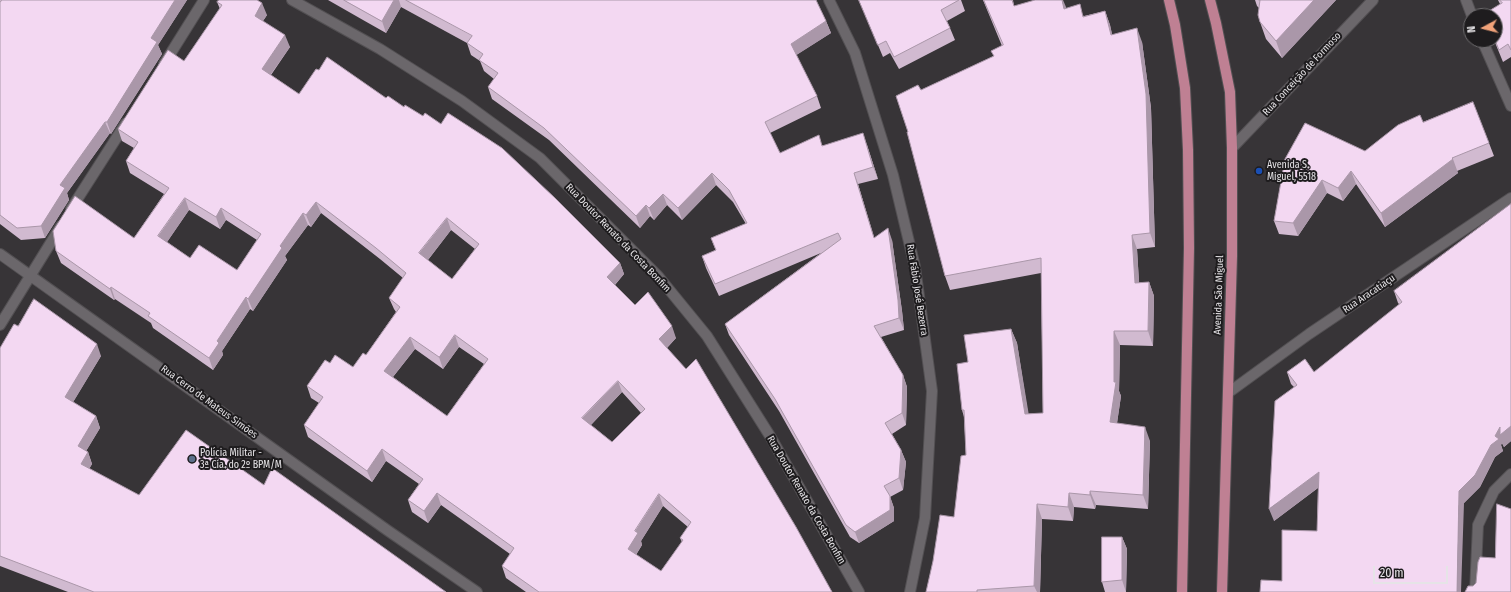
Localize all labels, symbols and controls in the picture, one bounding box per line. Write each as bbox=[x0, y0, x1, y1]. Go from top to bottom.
north arrow bbox=[1463, 8, 1503, 48]
text: N bbox=[1465, 25, 1478, 33]
street label: Rua Conceição de Formoso bbox=[1260, 30, 1344, 118]
place label: Avenida S. Miguel, 5518 bbox=[1267, 159, 1316, 182]
marker: Avenida S. Miguel, 5518 bbox=[1254, 166, 1264, 176]
street label: Rua Doutor Renato da Costa Bonfim bbox=[563, 181, 673, 295]
street label: Rua Fábio José Bezerra bbox=[904, 243, 930, 337]
street label: Avenida São Miguel bbox=[1212, 255, 1226, 335]
street label: Rua Aracatiaçu bbox=[1341, 272, 1397, 316]
street label: Rua Cerro de Mateus Simões bbox=[158, 363, 260, 441]
street label: Rua Doutor Renato da Costa Bonfim bbox=[764, 434, 848, 566]
place label: Polícia Militar - 3ª Cia. do 2º BPM/M bbox=[200, 447, 282, 470]
marker: Polícia Militar - 3ª Cia. do 2º BPM/M bbox=[187, 454, 197, 464]
scale bar bbox=[1375, 558, 1450, 584]
text: 20 m bbox=[1380, 566, 1404, 580]

